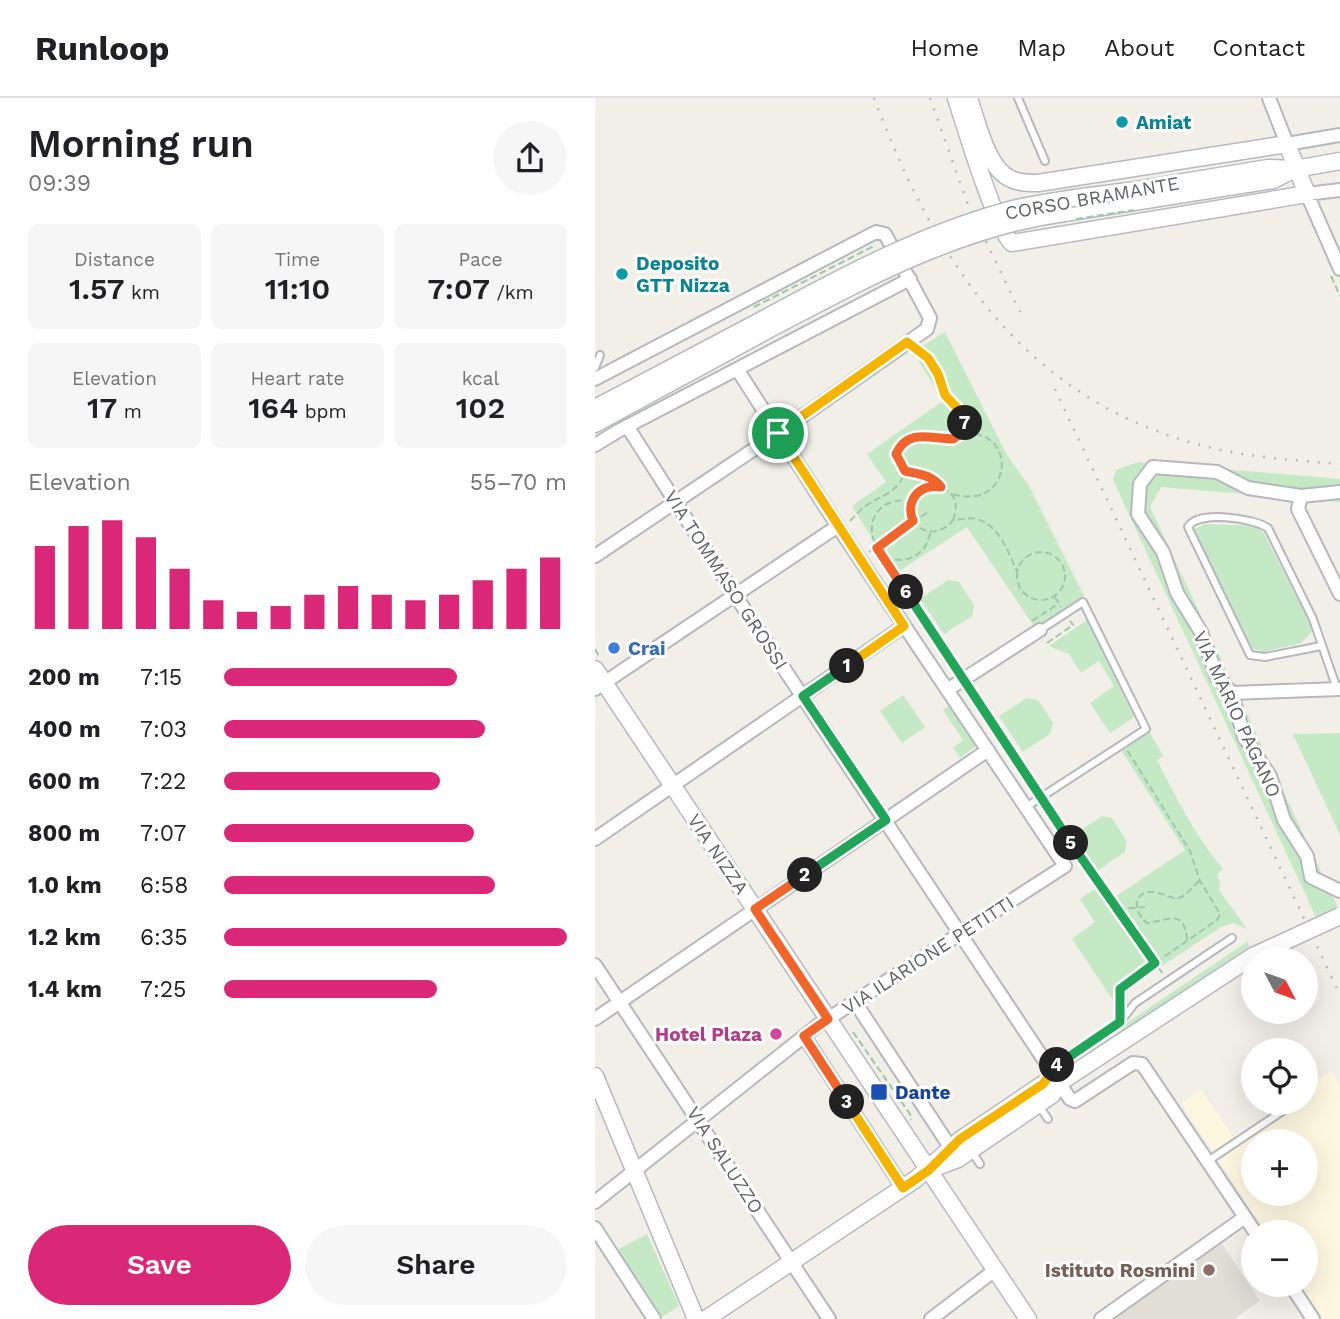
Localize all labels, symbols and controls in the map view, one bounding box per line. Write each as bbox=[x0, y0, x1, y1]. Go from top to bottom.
text: Runloop bbox=[35, 29, 170, 68]
text: Home bbox=[911, 34, 979, 62]
text: Map bbox=[1017, 34, 1066, 62]
text: About bbox=[1104, 34, 1174, 62]
text: Contact bbox=[1212, 34, 1305, 62]
place label: Amiat bbox=[1136, 111, 1192, 134]
marker: Amiat bbox=[1114, 114, 1130, 130]
button: share bbox=[493, 121, 567, 195]
text: Morning run bbox=[28, 122, 254, 166]
text: 09:39 bbox=[28, 170, 91, 197]
street label: CORSO BRAMANTE bbox=[1003, 171, 1181, 225]
text: Distance bbox=[74, 248, 155, 271]
text: Time bbox=[275, 248, 320, 271]
text: Pace bbox=[459, 248, 502, 271]
place label: Deposito GTT Nizza bbox=[636, 252, 730, 297]
marker: Deposito GTT Nizza bbox=[614, 266, 630, 282]
text: 1.57 bbox=[69, 271, 125, 306]
text: 11:10 bbox=[265, 271, 330, 306]
text: 7:07 bbox=[427, 271, 490, 306]
text: km bbox=[125, 281, 160, 304]
text: /km bbox=[490, 281, 534, 304]
text: Elevation bbox=[72, 367, 157, 390]
text: Heart rate bbox=[251, 367, 344, 390]
text: kcal bbox=[462, 367, 499, 390]
text: 17 bbox=[87, 390, 117, 425]
text: 164 bbox=[248, 390, 298, 425]
text: 102 bbox=[456, 390, 505, 425]
text: m bbox=[117, 400, 142, 423]
text: bpm bbox=[298, 400, 347, 423]
pin bbox=[748, 403, 808, 463]
pin: 7 bbox=[947, 406, 983, 440]
text: 7 bbox=[959, 411, 970, 434]
icon: arrive bbox=[759, 414, 797, 452]
text: Elevation bbox=[28, 469, 131, 496]
text: 55–70 m bbox=[470, 469, 567, 496]
street label: VIA TOMMASO GROSSI bbox=[659, 486, 793, 674]
pin: 6 bbox=[889, 574, 923, 610]
text: 6 bbox=[900, 580, 911, 603]
street label: VIA MARIO PAGANO bbox=[1188, 627, 1286, 801]
place label: Crai bbox=[628, 637, 666, 660]
marker: Crai bbox=[606, 640, 622, 656]
pin: 1 bbox=[829, 648, 865, 684]
text: 1 bbox=[842, 654, 851, 677]
text: 200 m bbox=[28, 664, 100, 691]
text: 7:15 bbox=[140, 664, 182, 691]
text: 400 m bbox=[28, 716, 101, 743]
text: 7:03 bbox=[140, 716, 187, 743]
text: 600 m bbox=[28, 768, 100, 795]
text: 7:22 bbox=[140, 768, 187, 795]
street label: VIA NIZZA bbox=[683, 809, 754, 899]
text: 800 m bbox=[28, 820, 100, 847]
text: 7:07 bbox=[140, 820, 186, 847]
pin: 5 bbox=[1053, 826, 1089, 860]
text: 5 bbox=[1065, 831, 1076, 854]
pin: 2 bbox=[787, 858, 823, 892]
text: 2 bbox=[799, 863, 810, 886]
text: 1.0 km bbox=[28, 872, 102, 899]
text: 6:58 bbox=[140, 872, 188, 899]
street label: VIA ILARIONE PETITTI bbox=[838, 891, 1018, 1019]
text: 1.2 km bbox=[28, 924, 101, 951]
text: 6:35 bbox=[140, 924, 188, 951]
north arrow bbox=[1241, 947, 1318, 1024]
map controls bbox=[1241, 947, 1318, 1297]
text: 1.4 km bbox=[28, 976, 102, 1003]
text: 7:25 bbox=[140, 976, 187, 1003]
place label: Hotel Plaza bbox=[655, 1023, 762, 1046]
marker: Hotel Plaza bbox=[768, 1026, 784, 1042]
button: locate bbox=[1241, 1038, 1318, 1115]
pin: 4 bbox=[1039, 1048, 1075, 1082]
text: 4 bbox=[1050, 1053, 1063, 1076]
place label: Dante bbox=[895, 1081, 951, 1104]
marker: Dante bbox=[869, 1082, 889, 1102]
pin: 3 bbox=[829, 1084, 865, 1119]
text: 3 bbox=[841, 1090, 852, 1113]
street label: VIA SALUZZO bbox=[682, 1102, 768, 1218]
button: + bbox=[1241, 1129, 1318, 1206]
button: − bbox=[1241, 1220, 1318, 1297]
button: Save bbox=[28, 1225, 291, 1305]
button: Share bbox=[305, 1225, 567, 1305]
place label: Istituto Rosmini bbox=[1045, 1259, 1195, 1282]
marker: Istituto Rosmini bbox=[1201, 1262, 1217, 1278]

